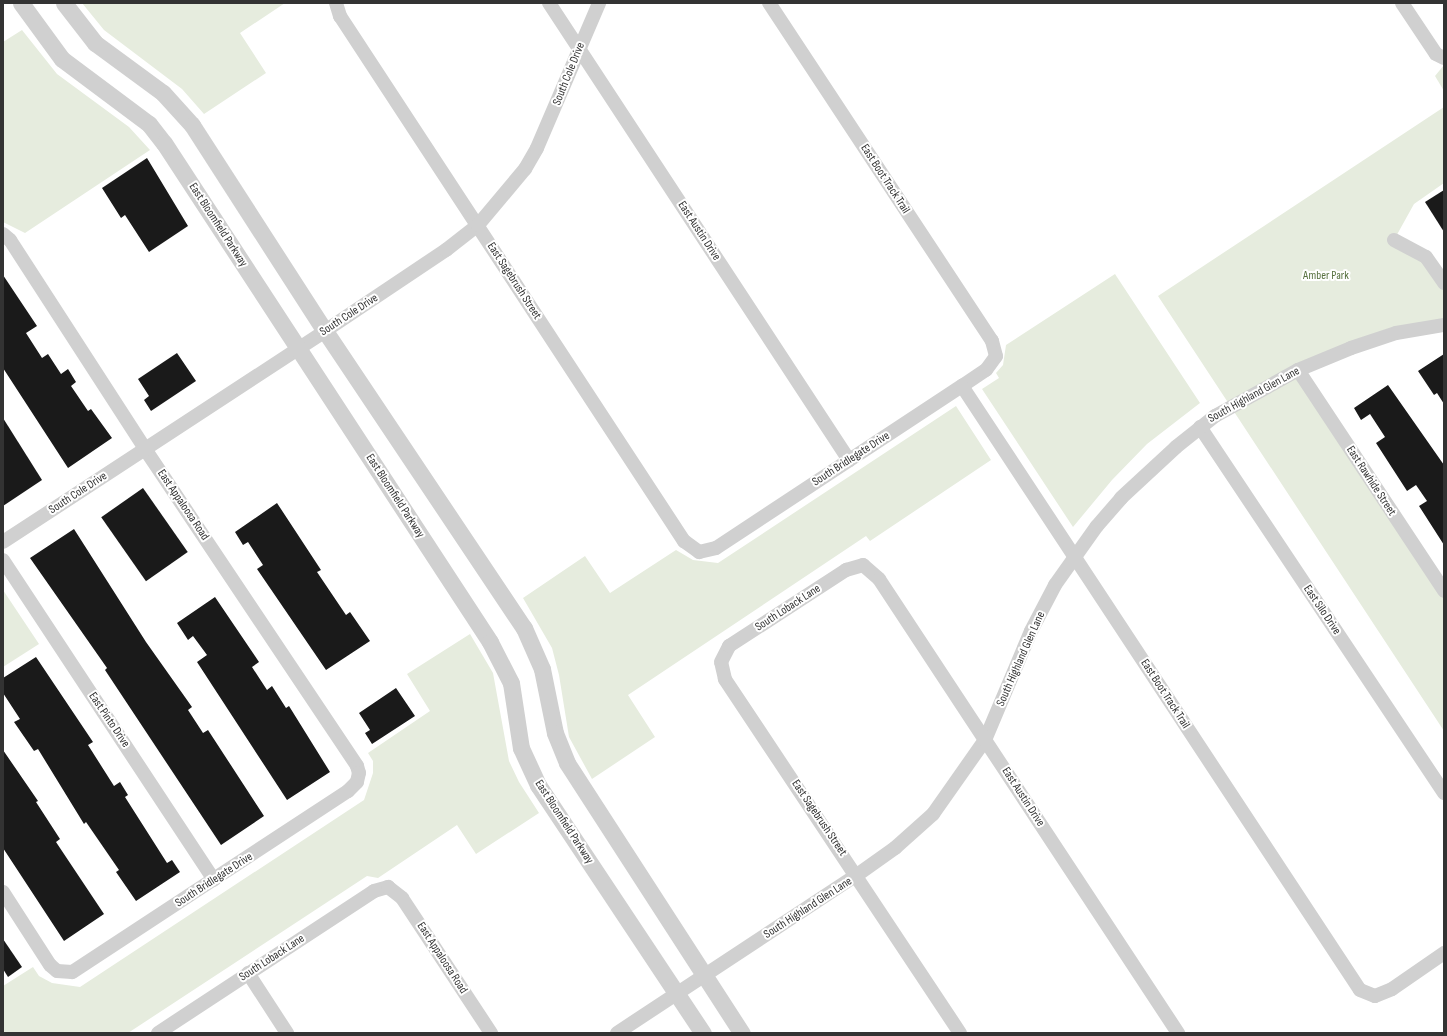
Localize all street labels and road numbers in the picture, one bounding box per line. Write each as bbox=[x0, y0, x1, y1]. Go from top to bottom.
street label: South Cole Drive bbox=[550, 40, 588, 108]
street label: East Boot Track Trail bbox=[857, 142, 913, 216]
street label: East Bloomfield Parkway bbox=[186, 180, 250, 270]
street label: East Austin Drive bbox=[675, 199, 723, 263]
street label: East Sagebrush Street bbox=[484, 240, 544, 322]
street label: South Cole Drive bbox=[317, 291, 381, 339]
street label: South Highland Glen Lane bbox=[1206, 364, 1302, 426]
street label: South Bridlegate Drive bbox=[810, 429, 892, 489]
street label: East Rawhide Street bbox=[1343, 443, 1399, 519]
street label: East Bloomfield Parkway bbox=[363, 451, 427, 541]
street label: East Appaloosa Road bbox=[154, 467, 212, 543]
street label: South Cole Drive bbox=[46, 469, 110, 517]
street label: South Loback Lane bbox=[753, 582, 823, 634]
street label: East Silo Drive bbox=[1300, 582, 1344, 638]
street label: South Highland Glen Lane bbox=[994, 609, 1048, 709]
street label: East Boot Track Trail bbox=[1137, 657, 1193, 731]
street label: East Pinto Drive bbox=[85, 690, 133, 750]
street label: East Austin Drive bbox=[999, 765, 1047, 829]
street label: East Bloomfield Parkway bbox=[532, 777, 596, 867]
street label: East Sagebrush Street bbox=[788, 777, 850, 859]
street label: South Bridlegate Drive bbox=[173, 850, 255, 910]
street label: South Highland Glen Lane bbox=[761, 874, 855, 942]
street label: East Appaloosa Road bbox=[414, 920, 470, 996]
street label: South Loback Lane bbox=[237, 932, 307, 984]

